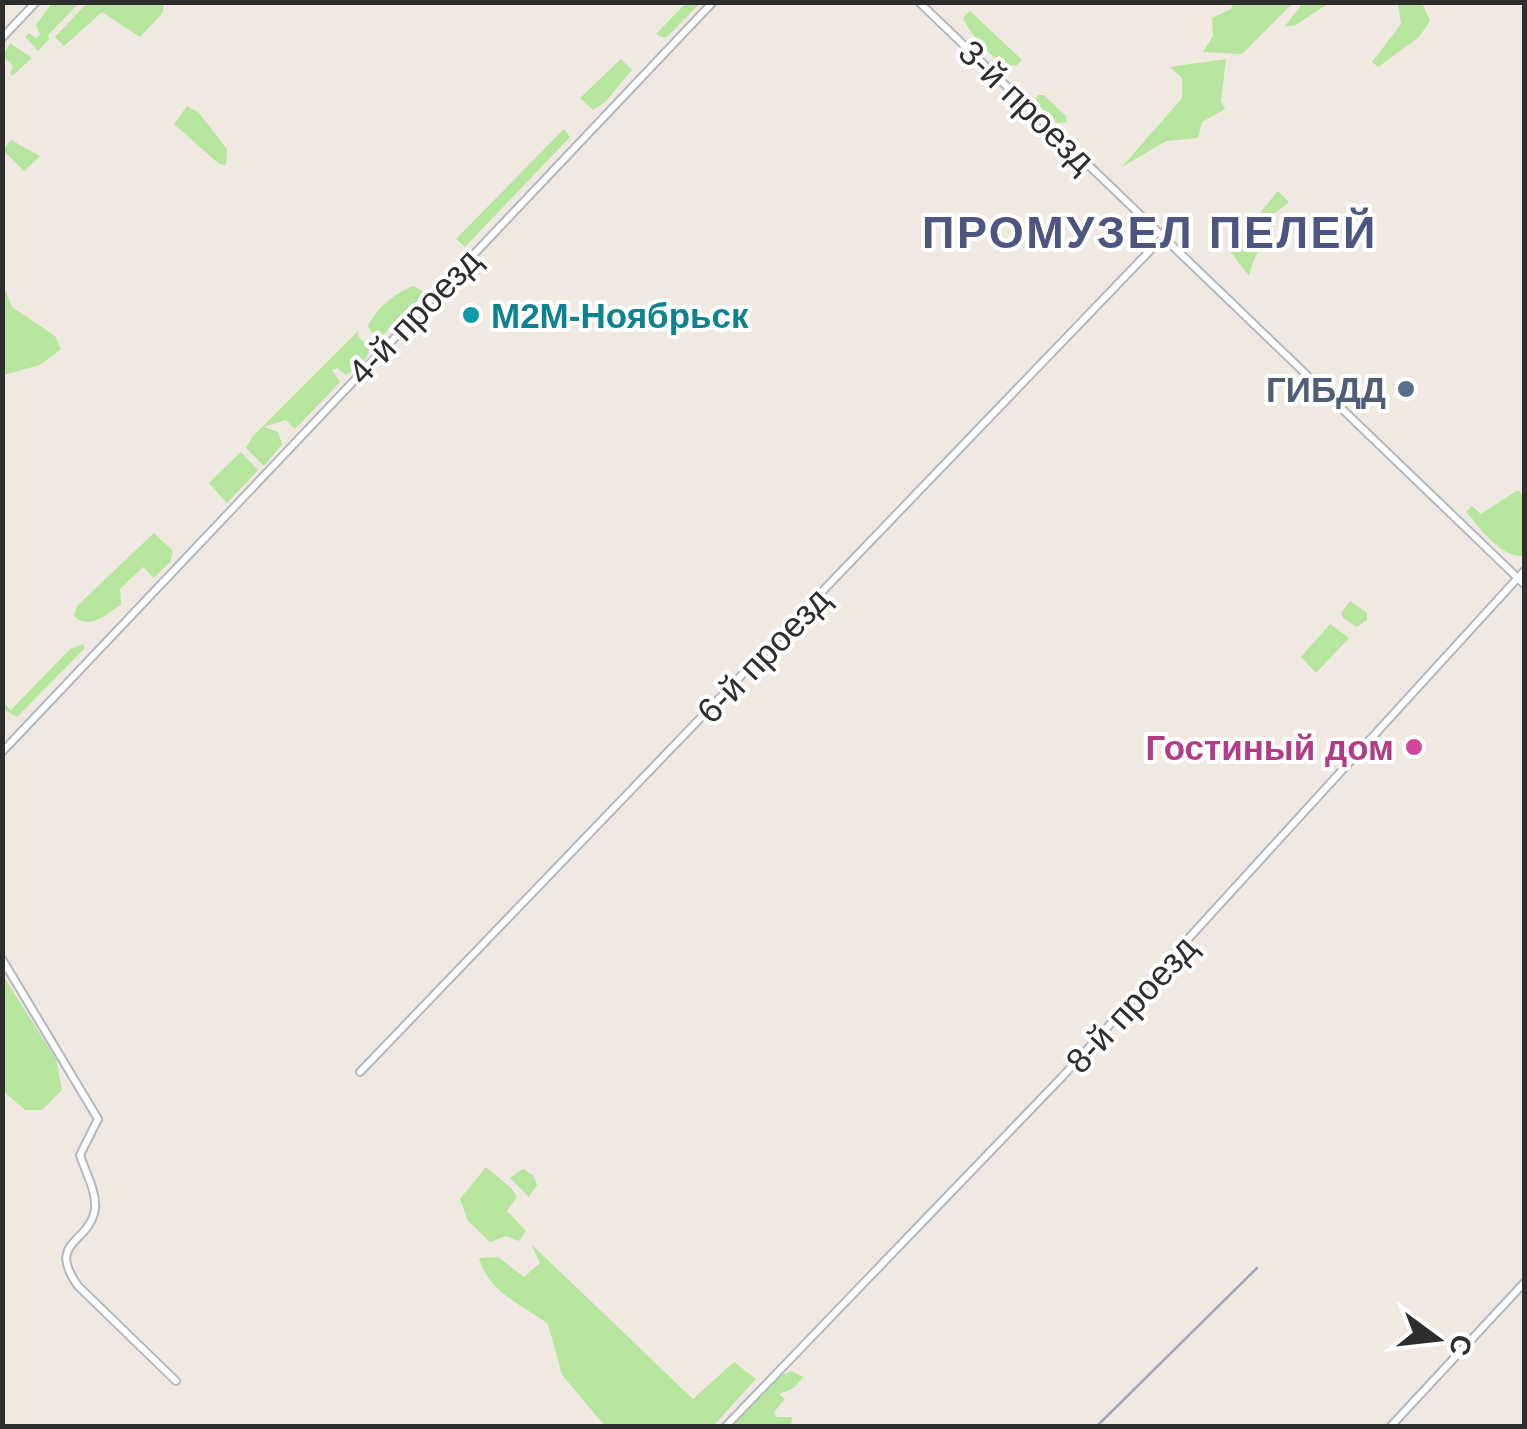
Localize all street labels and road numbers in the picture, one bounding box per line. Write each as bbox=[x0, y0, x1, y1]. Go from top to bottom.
street label: 3-й проезд bbox=[951, 32, 1103, 180]
street label: 4-й проезд bbox=[340, 240, 488, 392]
street label: 6-й проезд bbox=[689, 579, 837, 731]
street label: 8-й проезд bbox=[1058, 928, 1204, 1080]

